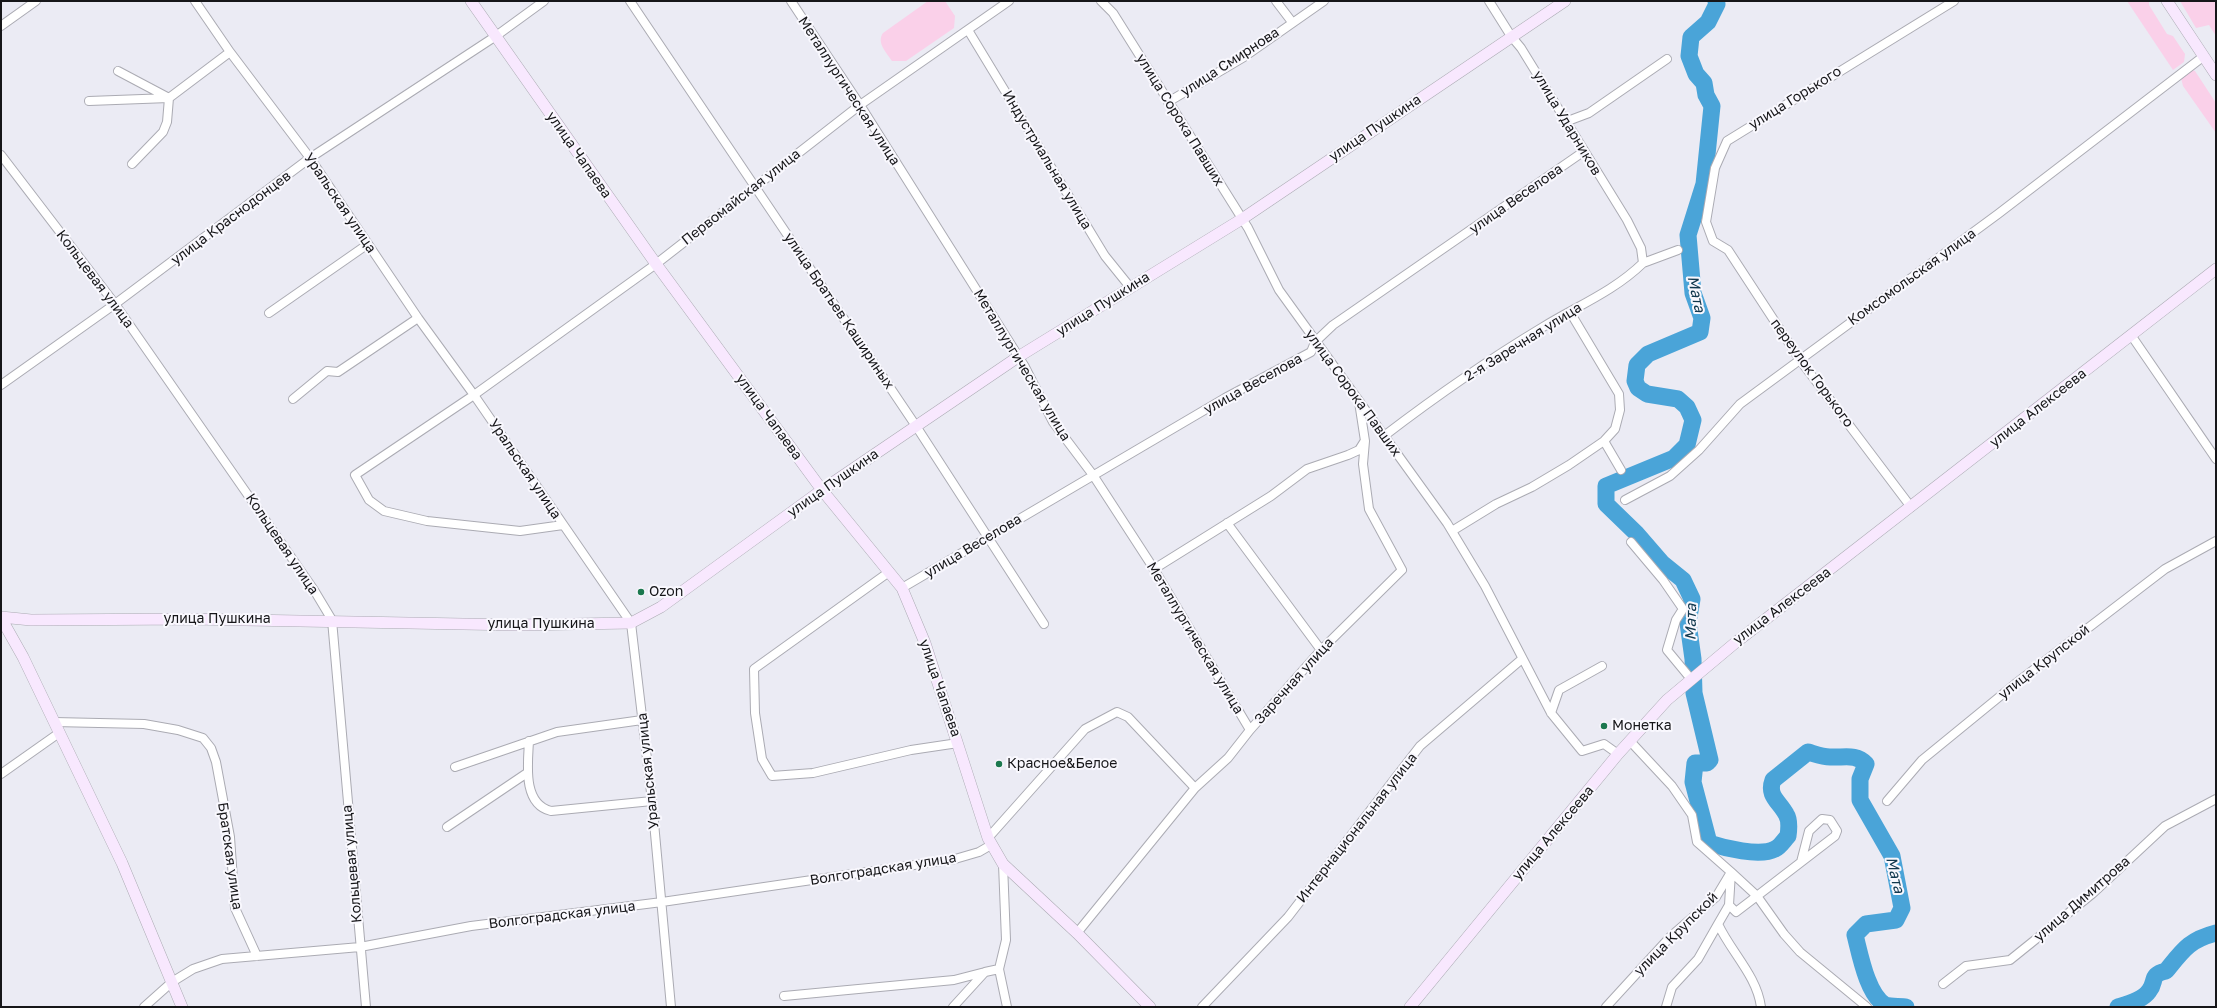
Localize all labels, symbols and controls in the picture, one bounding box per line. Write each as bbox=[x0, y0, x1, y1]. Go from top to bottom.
street label: Металлургическая улица bbox=[795, 13, 903, 169]
street label: улица Смирнова bbox=[1178, 24, 1282, 100]
street label: улица Сорока Павших bbox=[1132, 51, 1228, 189]
street label: улица Горького bbox=[1746, 63, 1844, 133]
street label: улица Ударников bbox=[1529, 68, 1605, 178]
street label: Индустриальная улица bbox=[999, 87, 1095, 233]
street label: улица Пушкина bbox=[1326, 91, 1424, 165]
street label: улица Чапаева bbox=[543, 108, 615, 202]
street label: Первомайская улица bbox=[678, 145, 804, 249]
street label: Уральская улица bbox=[300, 150, 380, 256]
street label: улица Веселова bbox=[1466, 161, 1566, 237]
street label: улица Краснодонцев bbox=[168, 168, 294, 268]
street label: Комсомольская улица bbox=[1845, 225, 1979, 329]
street label: Кольцевая улица bbox=[53, 227, 137, 331]
street label: улица Братьев Кашириных bbox=[780, 230, 898, 392]
street label: улица Пушкина bbox=[1053, 268, 1153, 340]
water label: Мата bbox=[1683, 274, 1709, 314]
street label: Металлургическая улица bbox=[970, 286, 1074, 444]
street label: 2-я Заречная улица bbox=[1461, 299, 1585, 385]
street label: переулок Горького bbox=[1767, 315, 1857, 431]
street label: улица Сорока Павших bbox=[1301, 326, 1405, 460]
street label: улица Веселова bbox=[1201, 350, 1305, 418]
street label: улица Алексеева bbox=[1986, 365, 2090, 451]
street label: улица Чапаева bbox=[732, 371, 806, 463]
street label: Уральская улица bbox=[485, 416, 565, 522]
street label: улица Пушкина bbox=[784, 445, 882, 521]
street label: Кольцевая улица bbox=[242, 490, 322, 598]
street label: улица Веселова bbox=[922, 510, 1024, 582]
street label: Металлургическая улица bbox=[1143, 559, 1247, 717]
street label: улица Алексеева bbox=[1730, 564, 1834, 648]
place label: Ozon bbox=[649, 584, 683, 600]
marker: Ozon bbox=[636, 587, 646, 597]
water label: Мата bbox=[1682, 603, 1700, 641]
street label: улица Пушкина bbox=[163, 611, 271, 627]
street label: улица Пушкина bbox=[487, 616, 595, 632]
street label: улица Крупской bbox=[1995, 621, 2093, 703]
street label: Заречная улица bbox=[1251, 634, 1337, 728]
street label: улица Чапаева bbox=[915, 637, 965, 739]
street label: Уральская улица bbox=[634, 712, 662, 830]
place label: Монетка bbox=[1612, 718, 1672, 734]
marker: Монетка bbox=[1599, 721, 1609, 731]
street label: Интернациональная улица bbox=[1293, 750, 1421, 906]
place label: Красное&Белое bbox=[1007, 756, 1117, 772]
marker: Красное&Белое bbox=[994, 759, 1004, 769]
street label: улица Алексеева bbox=[1509, 782, 1597, 884]
street label: Братская улица bbox=[214, 801, 246, 911]
street label: Кольцевая улица bbox=[338, 804, 366, 924]
street label: Волгоградская улица bbox=[809, 849, 957, 889]
street label: улица Димитрова bbox=[2031, 853, 2133, 945]
water label: Мата bbox=[1882, 855, 1908, 895]
street label: улица Крупской bbox=[1631, 889, 1721, 979]
street label: Волгоградская улица bbox=[488, 898, 636, 932]

